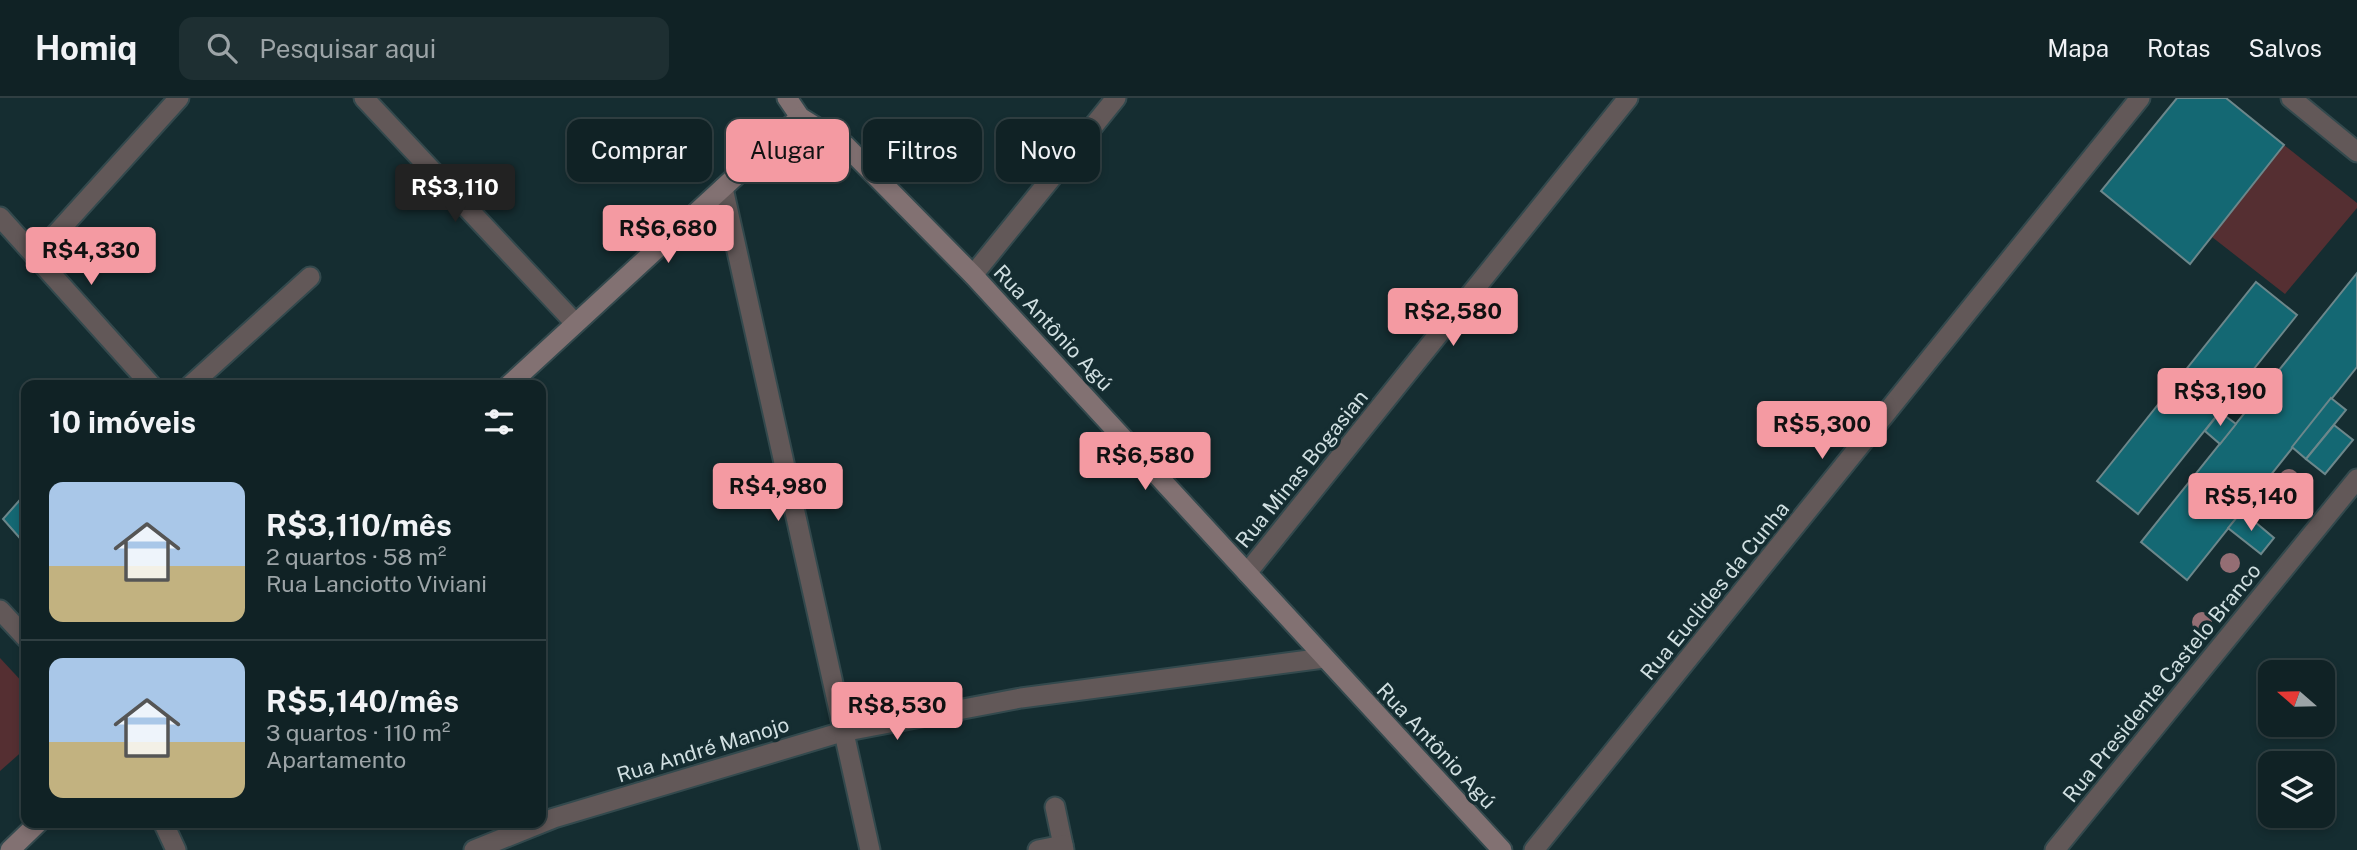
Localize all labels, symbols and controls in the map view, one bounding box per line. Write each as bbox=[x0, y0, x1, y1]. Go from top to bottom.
search box bbox=[179, 17, 669, 80]
text: Homiq bbox=[35, 29, 137, 67]
icon: search bbox=[203, 29, 241, 67]
text: Pesquisar aqui bbox=[259, 33, 436, 64]
text: Mapa bbox=[2047, 34, 2109, 62]
text: Rotas bbox=[2147, 34, 2210, 62]
text: Salvos bbox=[2248, 34, 2322, 62]
chip: Comprar bbox=[567, 119, 712, 182]
chip: Alugar bbox=[726, 119, 849, 182]
chip: Filtros bbox=[863, 119, 982, 182]
chip: Novo bbox=[996, 119, 1100, 182]
pin: R$3,110 bbox=[390, 164, 520, 224]
text: R$3,110 bbox=[411, 173, 499, 200]
pin: R$6,680 bbox=[603, 206, 733, 265]
text: R$6,680 bbox=[619, 214, 717, 241]
pin: R$4,330 bbox=[26, 228, 156, 287]
text: R$4,330 bbox=[42, 236, 140, 263]
street label: Rua Antônio Agú bbox=[989, 260, 1118, 396]
pin: R$2,580 bbox=[1388, 288, 1518, 348]
text: R$2,580 bbox=[1404, 297, 1502, 324]
pin: R$3,190 bbox=[2155, 368, 2285, 428]
text: R$3,190 bbox=[2173, 377, 2267, 404]
street label: Rua Minas Bogasian bbox=[1230, 385, 1373, 553]
pin: R$5,300 bbox=[1757, 402, 1887, 461]
icon: filters bbox=[480, 403, 518, 441]
text: 10 imóveis bbox=[49, 404, 196, 440]
text: R$5,300 bbox=[1773, 410, 1871, 437]
pin: R$6,580 bbox=[1080, 432, 1210, 492]
text: R$6,580 bbox=[1096, 441, 1194, 468]
pin: R$4,980 bbox=[713, 464, 843, 523]
text: R$4,980 bbox=[729, 472, 827, 499]
pin: R$5,140 bbox=[2186, 474, 2316, 533]
text: R$5,140 bbox=[2204, 482, 2298, 509]
street label: Rua Euclides da Cunha bbox=[1635, 496, 1794, 685]
text: R$3,110/mês bbox=[266, 507, 452, 543]
icon: home bbox=[105, 510, 189, 594]
text: 2 quartos · 58 m² bbox=[266, 543, 446, 570]
street label: Rua Presidente Castelo Branco bbox=[2057, 558, 2266, 807]
text: Rua Lanciotto Viviani bbox=[266, 570, 487, 597]
north arrow bbox=[2258, 660, 2334, 737]
map controls bbox=[2258, 660, 2335, 828]
street label: Rua Antônio Agú bbox=[1372, 678, 1501, 814]
pin: R$8,530 bbox=[832, 682, 962, 742]
text: R$5,140/mês bbox=[266, 683, 459, 719]
icon: home bbox=[105, 686, 189, 770]
text: R$8,530 bbox=[847, 691, 947, 718]
street label: Rua André Manojo bbox=[614, 711, 792, 788]
text: 3 quartos · 110 m² bbox=[266, 719, 450, 746]
text: Apartamento bbox=[266, 746, 406, 773]
button: layers bbox=[2258, 751, 2335, 828]

